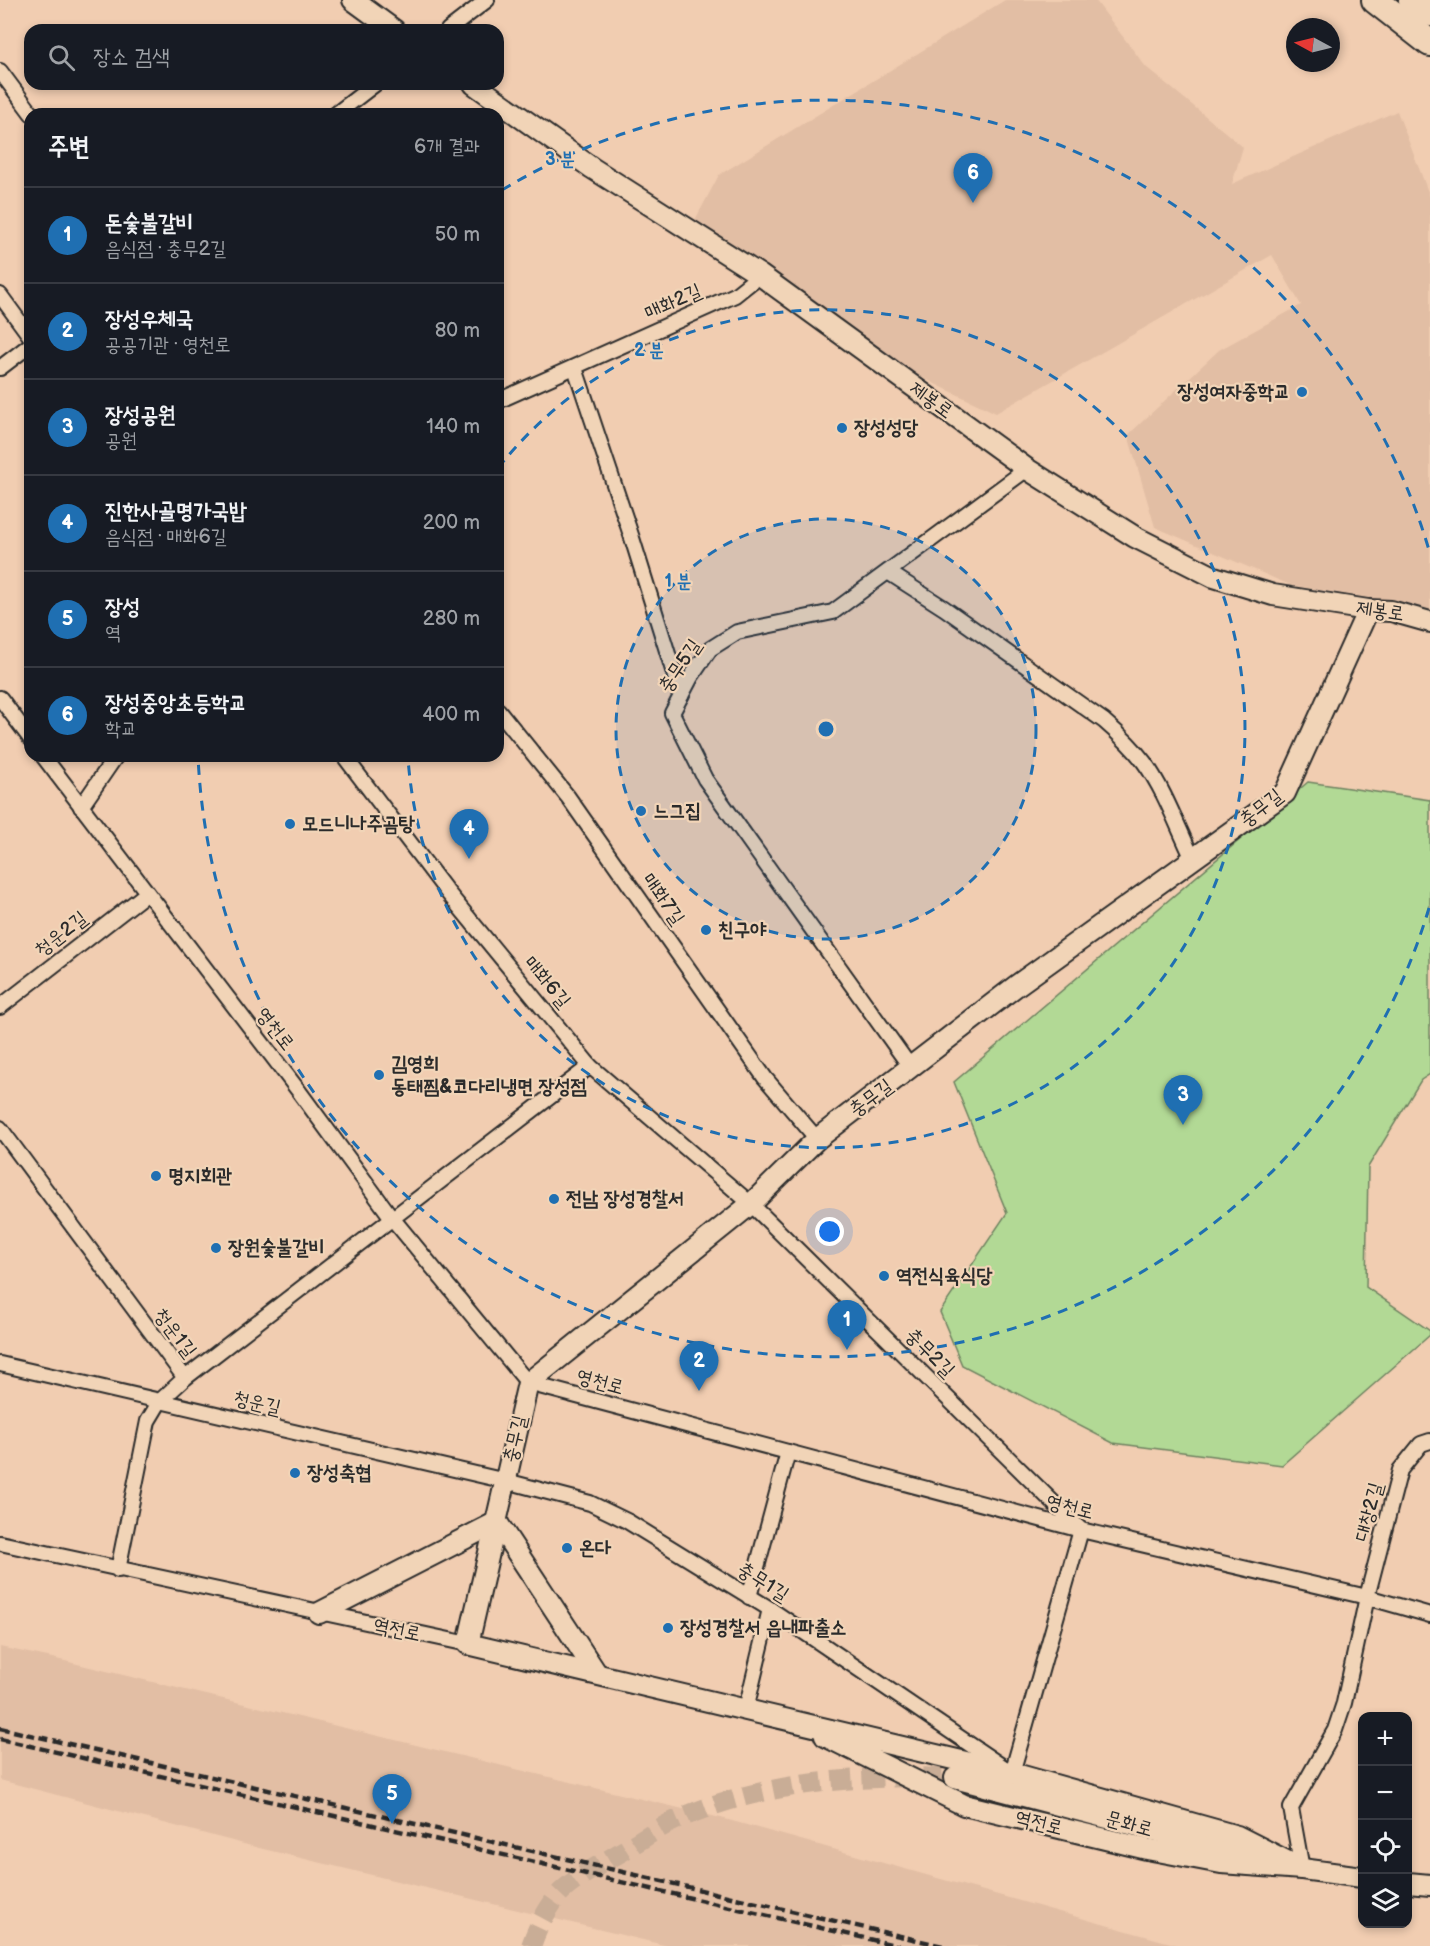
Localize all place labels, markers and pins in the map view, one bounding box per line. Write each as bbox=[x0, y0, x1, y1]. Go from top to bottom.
pin: 6 bbox=[954, 154, 992, 203]
place label: 장성여자중학교 bbox=[1177, 380, 1290, 404]
marker: 장성여자중학교 bbox=[1295, 385, 1309, 399]
place label: 장성성당 bbox=[854, 416, 918, 440]
marker: 장성성당 bbox=[835, 421, 849, 435]
centre of rings bbox=[816, 719, 836, 739]
place label: 느그집 bbox=[653, 799, 701, 823]
marker: 느그집 bbox=[634, 804, 648, 818]
pin: 4 bbox=[450, 810, 488, 859]
place label: 모드니나주곰탕 bbox=[302, 812, 416, 836]
marker: 모드니나주곰탕 bbox=[283, 817, 297, 831]
place label: 친구야 bbox=[718, 918, 767, 942]
marker: 친구야 bbox=[699, 923, 713, 937]
place label: 김영희 동태찜&코다리냉면 장성점 bbox=[391, 1052, 587, 1099]
marker: 김영희 동태찜&코다리냉면 장성점 bbox=[372, 1068, 386, 1082]
pin: 3 bbox=[1164, 1076, 1202, 1125]
place label: 명지회관 bbox=[168, 1164, 232, 1188]
marker: 명지회관 bbox=[149, 1169, 163, 1183]
place label: 전남 장성경찰서 bbox=[566, 1187, 684, 1211]
marker: 전남 장성경찰서 bbox=[547, 1192, 561, 1206]
place label: 장원숯불갈비 bbox=[228, 1236, 325, 1260]
marker: 장원숯불갈비 bbox=[209, 1241, 223, 1255]
place label: 역전식육식당 bbox=[896, 1264, 993, 1288]
marker: 역전식육식당 bbox=[877, 1269, 891, 1283]
pin: 1 bbox=[828, 1300, 866, 1350]
pin: 2 bbox=[680, 1342, 718, 1391]
place label: 장성축협 bbox=[307, 1461, 371, 1485]
marker: 장성축협 bbox=[288, 1466, 302, 1480]
place label: 온다 bbox=[579, 1536, 612, 1560]
marker: 온다 bbox=[560, 1541, 574, 1555]
place label: 장성경찰서 읍내파출소 bbox=[680, 1616, 846, 1640]
marker: 장성경찰서 읍내파출소 bbox=[661, 1621, 675, 1635]
pin: 5 bbox=[372, 1774, 412, 1824]

